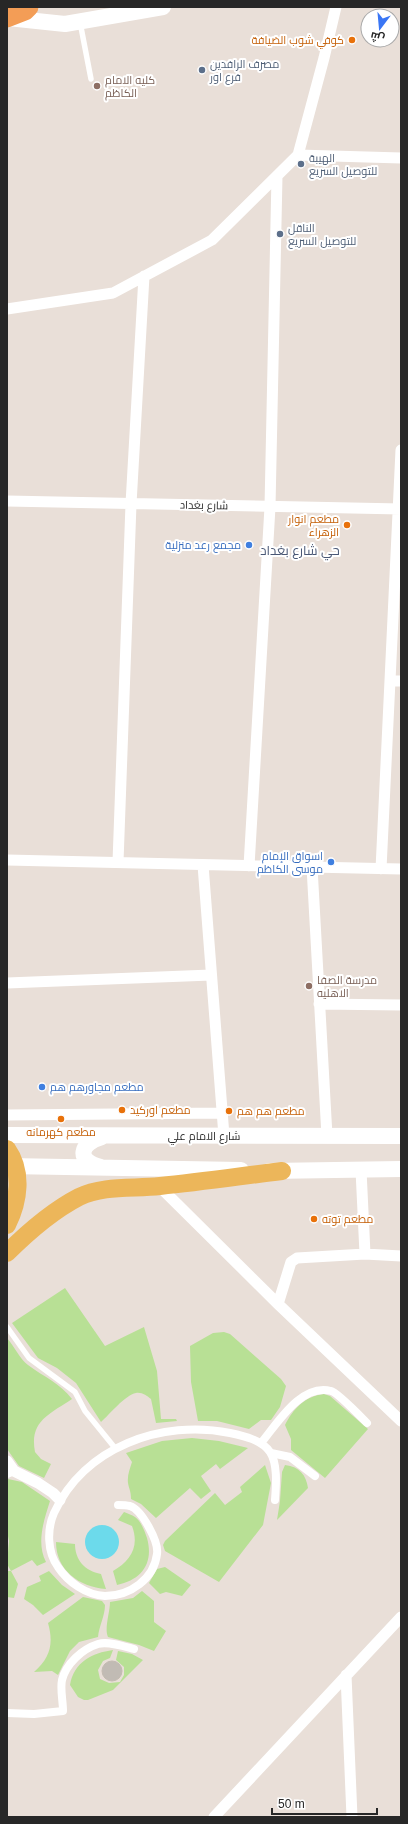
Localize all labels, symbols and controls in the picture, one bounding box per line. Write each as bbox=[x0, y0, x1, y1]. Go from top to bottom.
north arrow bbox=[360, 8, 400, 48]
text: ش bbox=[369, 29, 386, 45]
place label: كوفي شوب الضيافة bbox=[251, 34, 344, 49]
marker: كوفي شوب الضيافة bbox=[347, 35, 357, 45]
place label: مصرف الرافدين فرع اور bbox=[209, 58, 279, 85]
marker: مصرف الرافدين فرع اور bbox=[197, 65, 207, 75]
place label: كليه الامام الكاظم bbox=[105, 74, 155, 101]
marker: كليه الامام الكاظم bbox=[92, 81, 102, 91]
place label: الهيبة للتوصيل السريع bbox=[309, 152, 377, 179]
marker: الهيبة للتوصيل السريع bbox=[296, 159, 306, 169]
place label: الناقل للتوصيل السريع bbox=[288, 222, 356, 249]
marker: الناقل للتوصيل السريع bbox=[275, 229, 285, 239]
street label: شارع بغداد bbox=[180, 499, 228, 513]
place label: مطعم انوار الزهراء bbox=[287, 513, 339, 539]
marker: مطعم انوار الزهراء bbox=[342, 520, 352, 530]
place label: مجمع رعد منزلية bbox=[165, 539, 241, 553]
marker: مجمع رعد منزلية bbox=[244, 540, 254, 550]
district label: حي شارع بغداد bbox=[260, 543, 340, 561]
place label: اسواق الإمام موسى الكاظم bbox=[257, 850, 323, 877]
marker: اسواق الإمام موسى الكاظم bbox=[326, 857, 336, 867]
place label: مدرسة الصفا الاهليه bbox=[317, 974, 377, 999]
marker: مدرسة الصفا الاهليه bbox=[304, 981, 314, 991]
place label: مطعم مجاورهم هم bbox=[50, 1081, 144, 1095]
marker: مطعم مجاورهم هم bbox=[37, 1082, 47, 1092]
place label: مطعم اوركيد bbox=[130, 1104, 190, 1118]
marker: مطعم اوركيد bbox=[117, 1105, 127, 1115]
place label: مطعم هم هم bbox=[237, 1105, 305, 1119]
marker: مطعم هم هم bbox=[224, 1106, 234, 1116]
marker: مطعم كهرمانه bbox=[56, 1114, 66, 1124]
place label: مطعم كهرمانه bbox=[26, 1126, 96, 1140]
street label: شارع الامام علي bbox=[168, 1130, 240, 1145]
place label: مطعم توته bbox=[322, 1213, 373, 1227]
marker: مطعم توته bbox=[309, 1214, 319, 1224]
scale bar bbox=[272, 1790, 377, 1816]
text: 50 m bbox=[278, 1797, 305, 1811]

